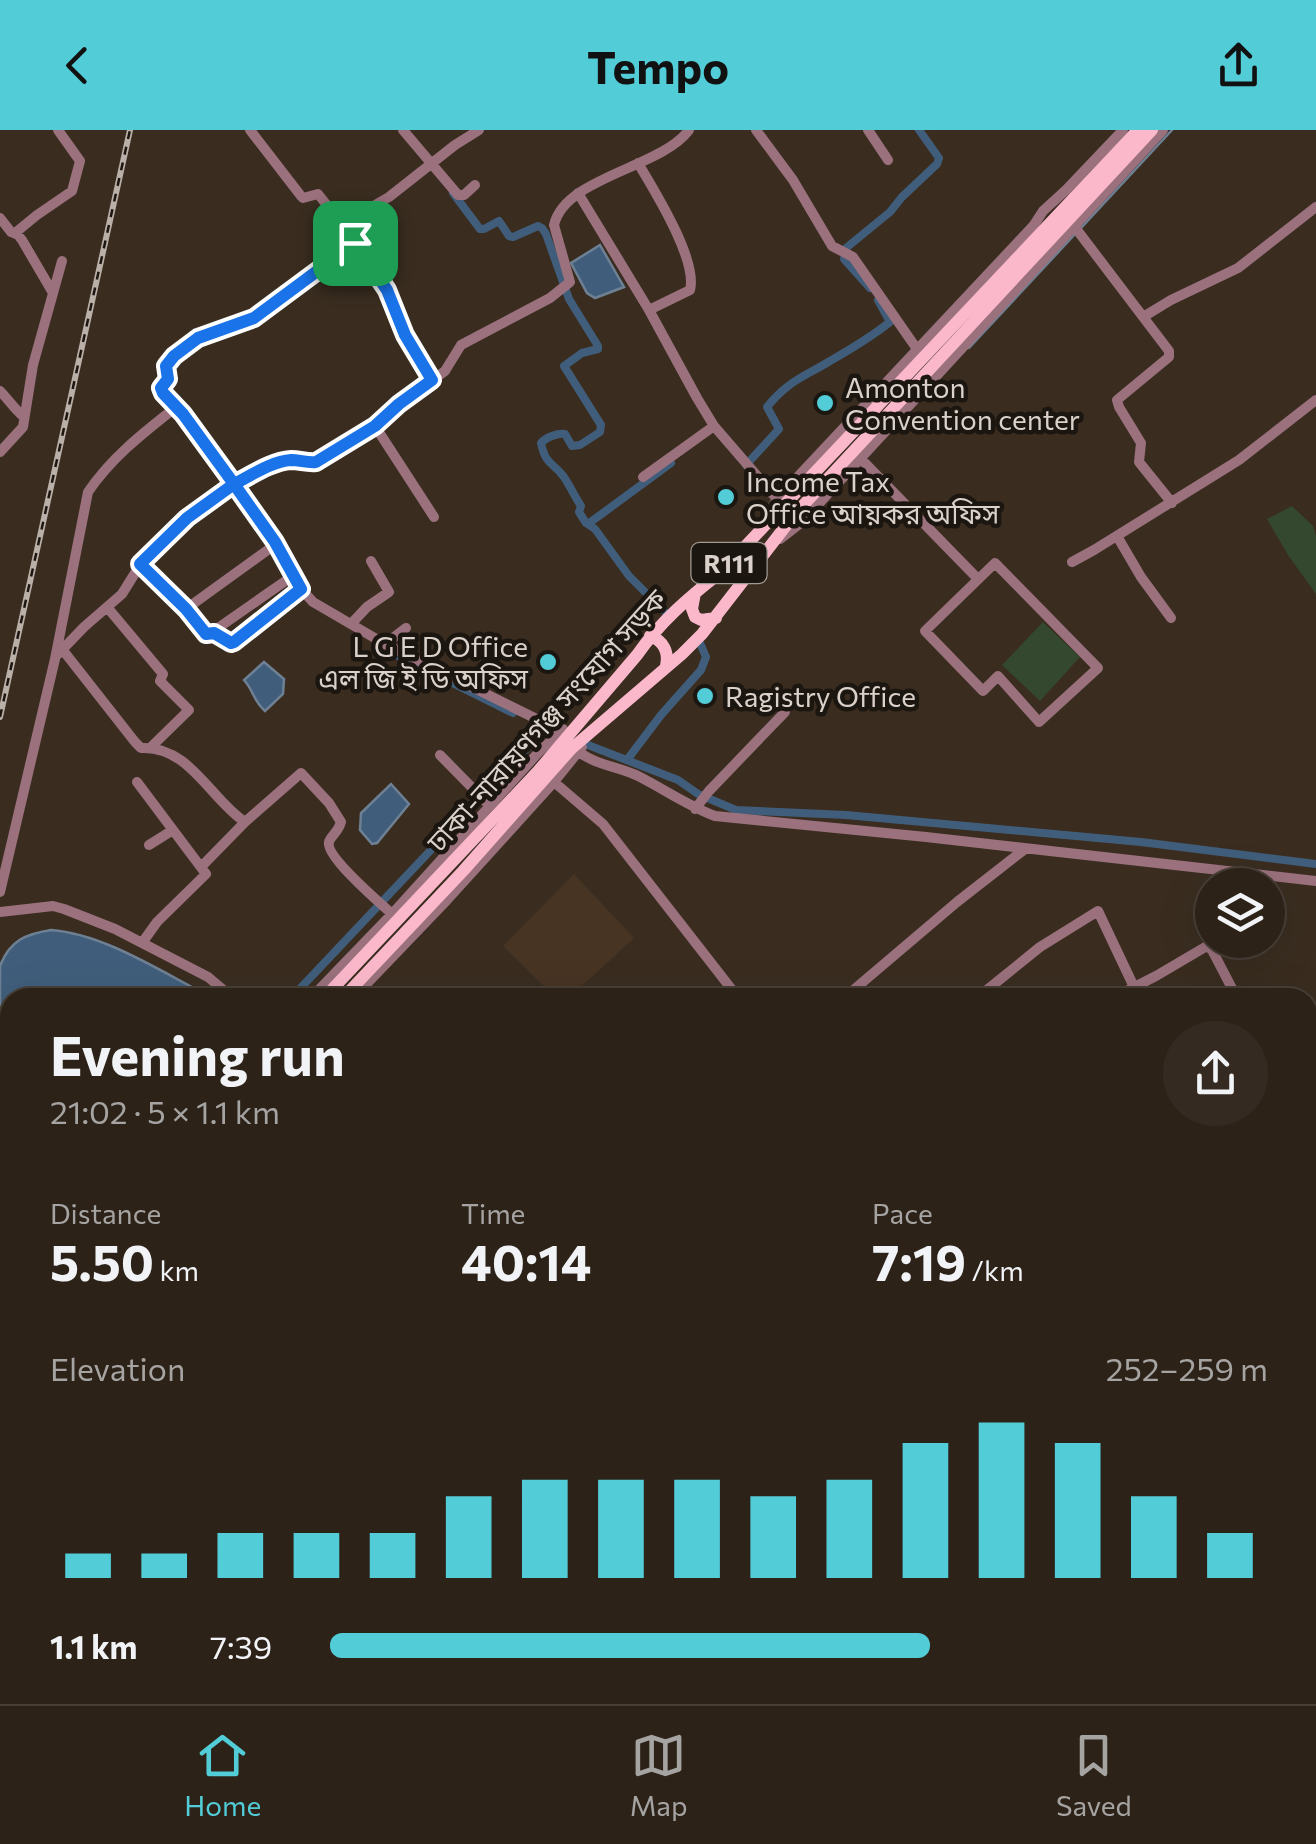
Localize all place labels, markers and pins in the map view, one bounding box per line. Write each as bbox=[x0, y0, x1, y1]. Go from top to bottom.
pin bbox=[313, 201, 398, 286]
place label: Amonton Convention center bbox=[845, 370, 1080, 436]
marker: Amonton Convention center bbox=[814, 392, 836, 414]
place label: Income Tax Office আয়কর অফিস bbox=[746, 464, 1000, 530]
marker: Income Tax Office আয়কর অফিস bbox=[715, 486, 737, 508]
place label: L G E D Office এল জি ই ডি অফিস bbox=[318, 629, 529, 695]
marker: L G E D Office এল জি ই ডি অফিস bbox=[537, 651, 559, 673]
place label: Ragistry Office bbox=[725, 679, 916, 713]
marker: Ragistry Office bbox=[694, 685, 716, 707]

